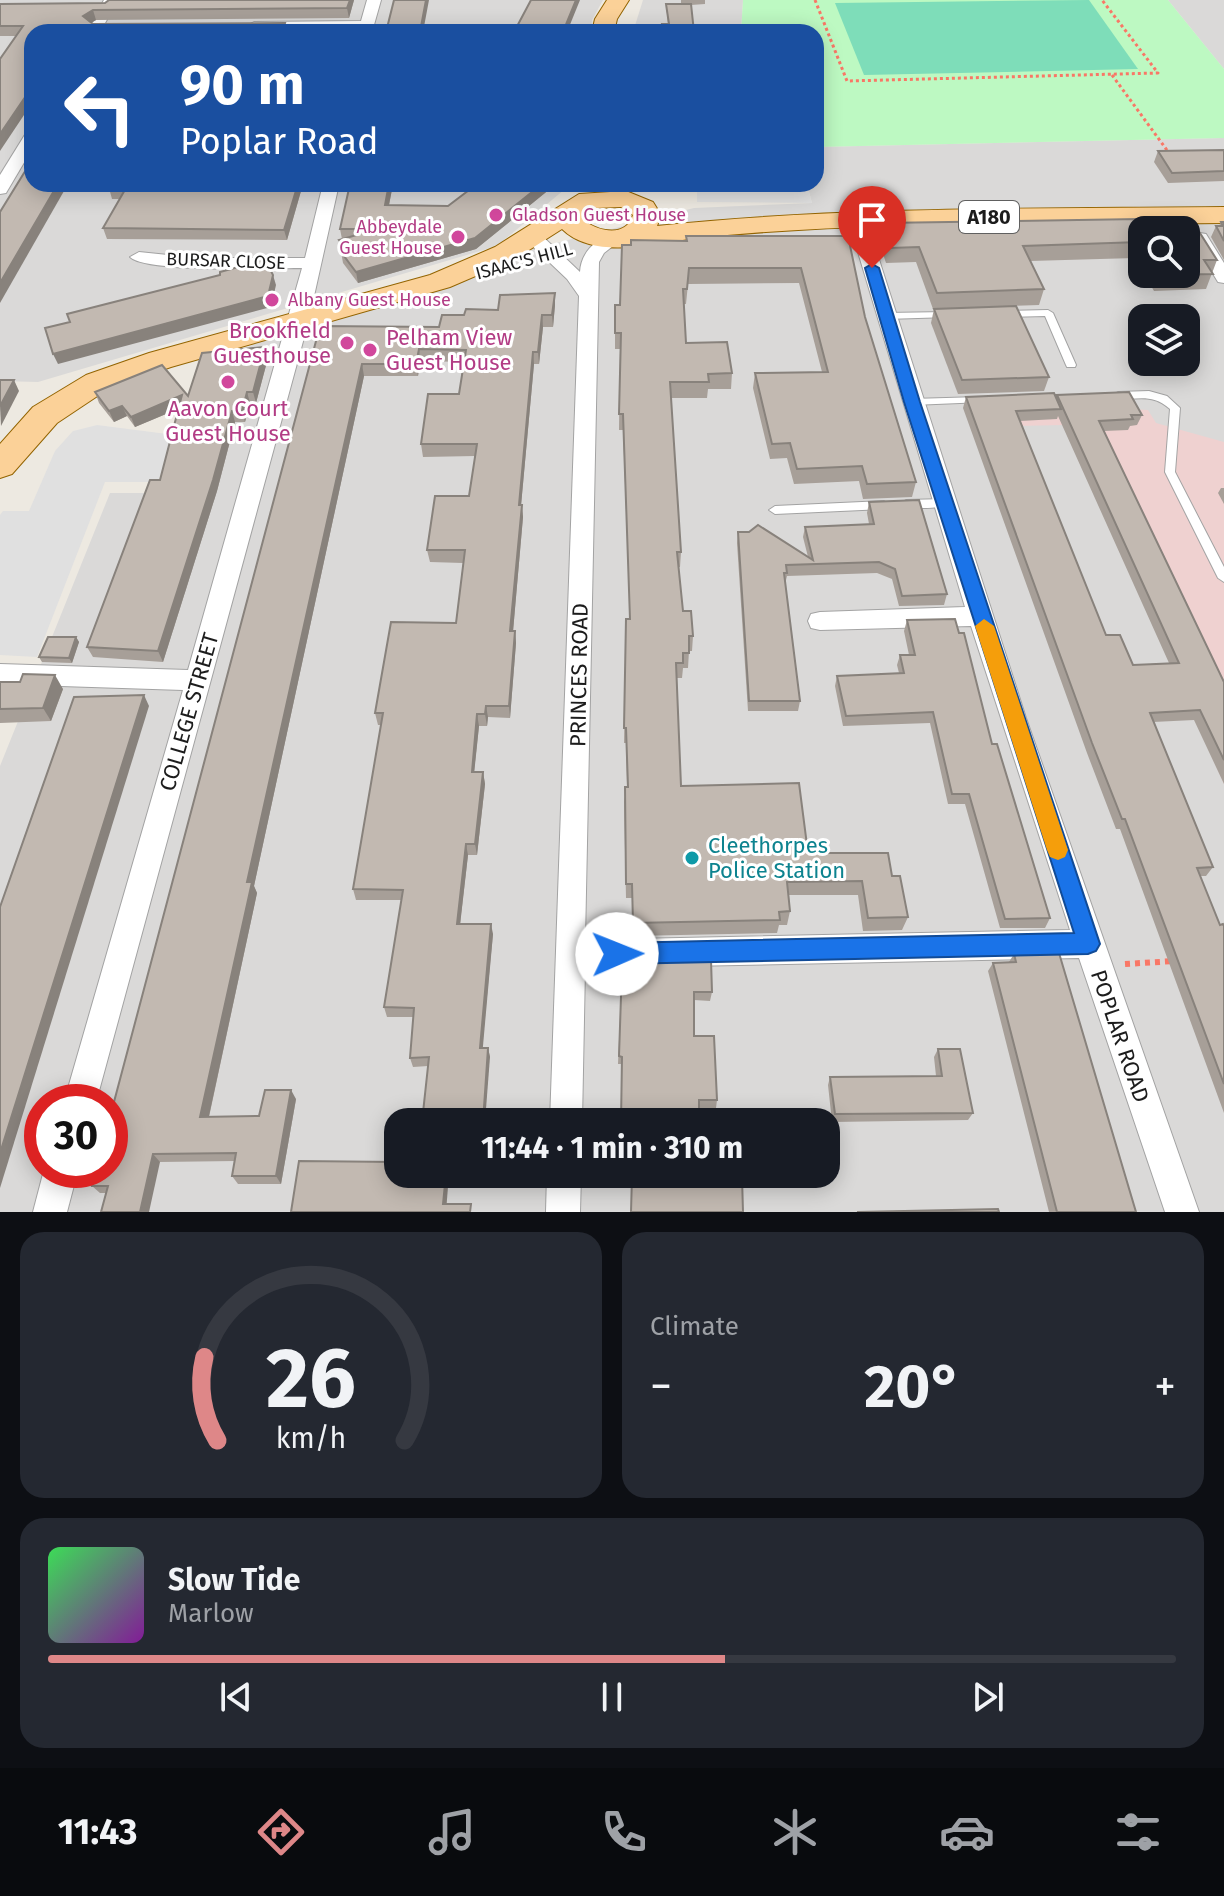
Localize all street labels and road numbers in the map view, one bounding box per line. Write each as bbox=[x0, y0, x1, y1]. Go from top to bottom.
road number: A180 bbox=[959, 201, 1019, 233]
street label: ISAAC'S HILL bbox=[473, 237, 575, 285]
street label: BURSAR CLOSE bbox=[166, 248, 286, 274]
street label: PRINCES ROAD bbox=[564, 603, 594, 747]
street label: COLLEGE STREET bbox=[154, 629, 225, 794]
street label: POPLAR ROAD bbox=[1085, 966, 1155, 1106]

